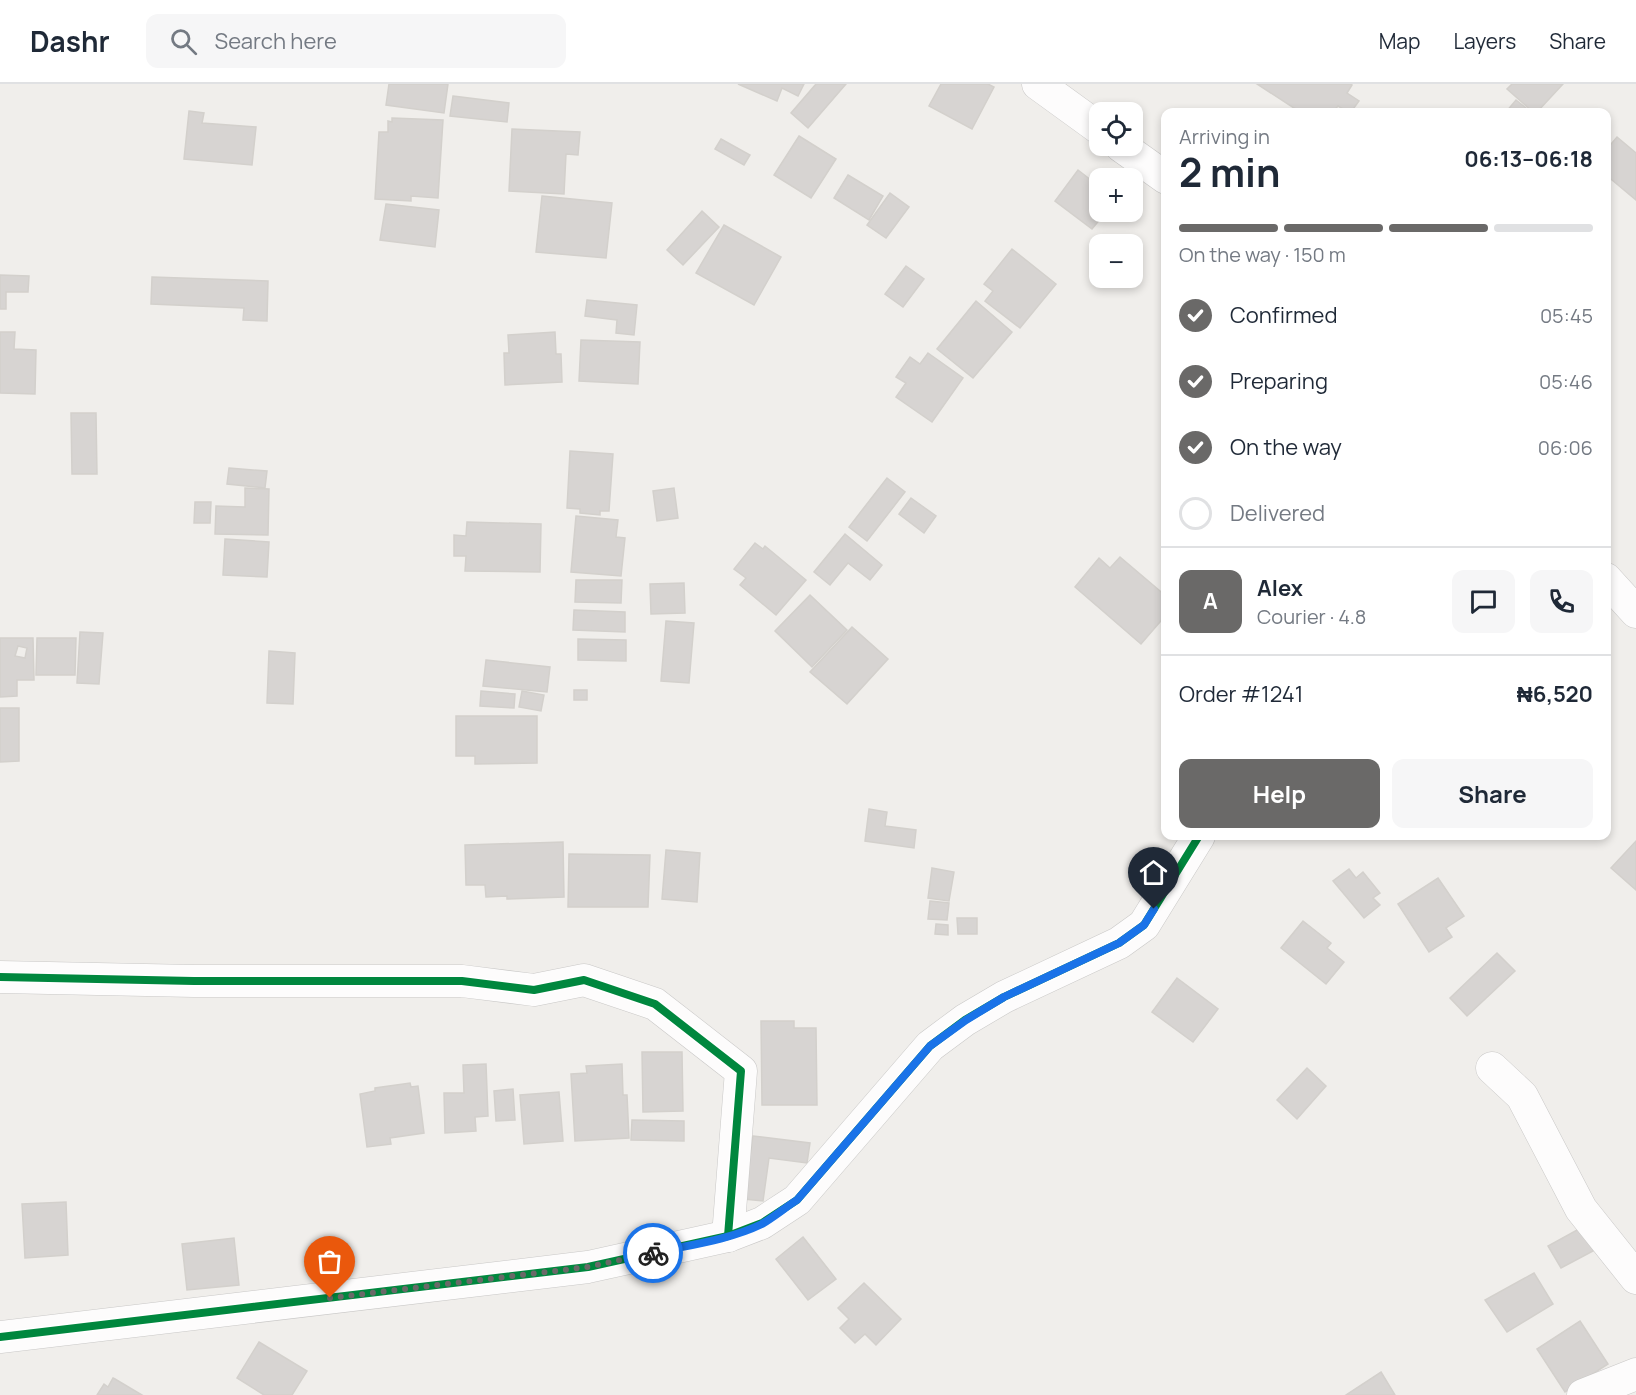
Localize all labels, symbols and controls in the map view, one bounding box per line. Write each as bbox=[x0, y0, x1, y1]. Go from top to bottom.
search box bbox=[146, 14, 566, 68]
text: Dashr bbox=[30, 22, 110, 60]
icon: search bbox=[167, 25, 200, 58]
text: Search here bbox=[215, 26, 337, 56]
text: Map bbox=[1379, 27, 1420, 55]
text: Layers bbox=[1453, 27, 1516, 55]
text: Share bbox=[1549, 27, 1606, 55]
map controls bbox=[1089, 102, 1143, 288]
button: locate bbox=[1089, 102, 1143, 156]
text: Arriving in bbox=[1179, 123, 1270, 150]
text: 06:13–06:18 bbox=[1464, 144, 1593, 174]
text: 2 min bbox=[1179, 145, 1280, 199]
button: + bbox=[1089, 168, 1143, 222]
button: − bbox=[1089, 234, 1143, 288]
text: On the way · 150 m bbox=[1179, 241, 1346, 268]
icon: check bbox=[1179, 299, 1212, 332]
text: Confirmed bbox=[1230, 300, 1338, 330]
text: 05:45 bbox=[1540, 302, 1593, 329]
icon: check bbox=[1179, 365, 1212, 398]
text: Preparing bbox=[1230, 366, 1328, 396]
text: 05:46 bbox=[1539, 368, 1593, 395]
icon: check bbox=[1179, 431, 1212, 464]
text: On the way bbox=[1230, 432, 1342, 462]
text: 06:06 bbox=[1538, 434, 1593, 461]
text: Delivered bbox=[1230, 498, 1325, 528]
button: chat bbox=[1452, 570, 1515, 633]
button: phone bbox=[1530, 570, 1593, 633]
text: Alex bbox=[1257, 573, 1303, 603]
text: A bbox=[1203, 586, 1218, 616]
text: Courier · 4.8 bbox=[1257, 603, 1366, 630]
text: Order #1241 bbox=[1179, 679, 1303, 709]
text: ₦6,520 bbox=[1517, 679, 1593, 709]
button: Help bbox=[1179, 759, 1380, 828]
button: Share bbox=[1392, 759, 1593, 828]
pin bbox=[1128, 847, 1179, 909]
icon: home bbox=[1137, 856, 1170, 889]
courier bbox=[623, 1223, 683, 1283]
pin bbox=[304, 1236, 355, 1298]
icon: bike bbox=[637, 1237, 670, 1270]
icon: bag bbox=[313, 1245, 346, 1278]

